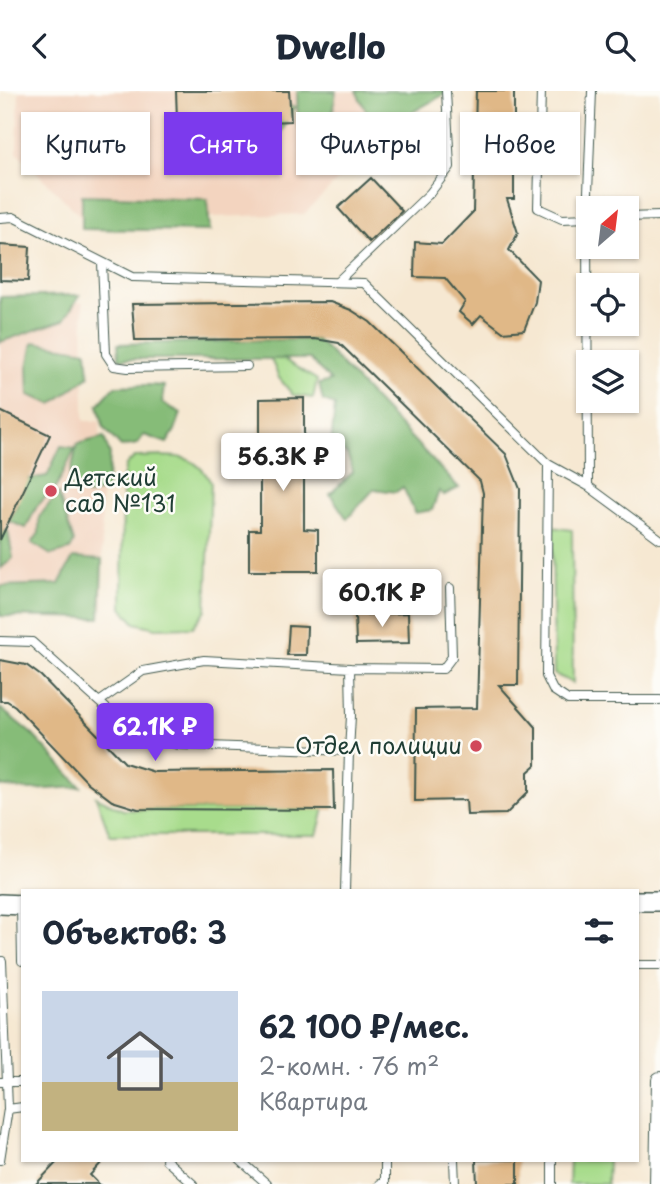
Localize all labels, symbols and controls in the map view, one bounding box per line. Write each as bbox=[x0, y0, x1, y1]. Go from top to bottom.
text: Dwello bbox=[275, 22, 385, 70]
icon: back bbox=[21, 27, 59, 65]
icon: search bbox=[601, 27, 639, 65]
chip: Купить bbox=[21, 112, 150, 175]
chip: Снять bbox=[164, 112, 282, 175]
chip: Фильтры bbox=[296, 112, 446, 175]
chip: Новое bbox=[460, 112, 580, 175]
north arrow bbox=[576, 196, 639, 259]
map controls bbox=[576, 196, 639, 413]
button: locate bbox=[576, 273, 639, 336]
button: layers bbox=[576, 350, 639, 413]
pin: 56.3K ₽ bbox=[218, 433, 348, 493]
text: 56.3K ₽ bbox=[237, 438, 329, 473]
place label: Детский сад №131 bbox=[64, 459, 175, 520]
marker: Детский сад №131 bbox=[43, 483, 59, 499]
pin: 60.1K ₽ bbox=[317, 569, 447, 629]
text: 60.1K ₽ bbox=[339, 574, 425, 609]
pin: 62.1K ₽ bbox=[90, 703, 220, 763]
text: 62.1K ₽ bbox=[113, 708, 197, 743]
place label: Отдел полиции bbox=[295, 727, 462, 762]
marker: Отдел полиции bbox=[468, 738, 484, 754]
text: Объектов: 3 bbox=[42, 909, 227, 954]
icon: filters bbox=[580, 912, 618, 950]
text: 62 100 ₽/мес. bbox=[259, 1003, 469, 1048]
icon: home bbox=[98, 1019, 182, 1103]
text: 2-комн. · 76 m² bbox=[259, 1048, 439, 1083]
text: Квартира bbox=[259, 1083, 367, 1118]

